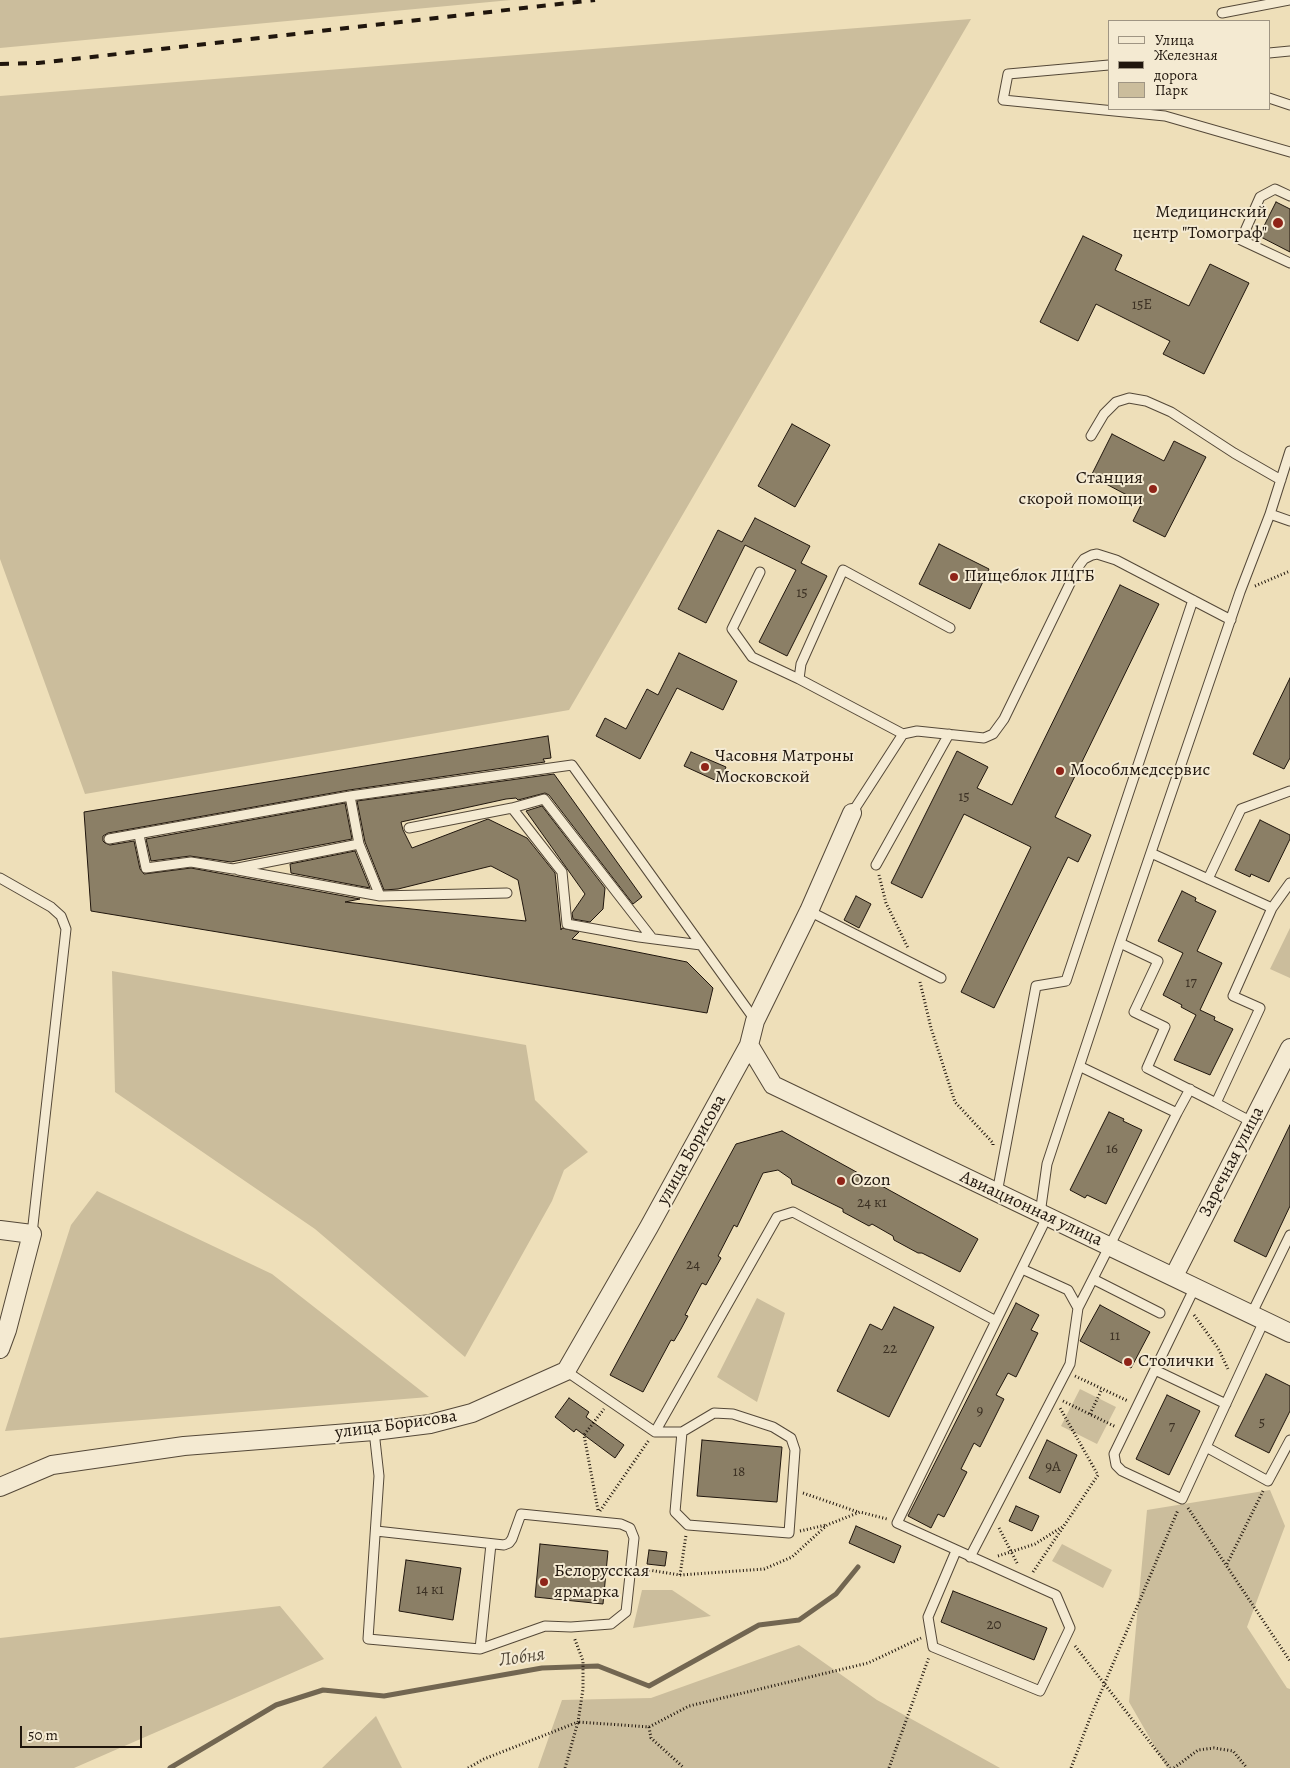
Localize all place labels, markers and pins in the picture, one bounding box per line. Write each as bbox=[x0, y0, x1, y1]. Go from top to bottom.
place label: Медицинский центр "Томограф" bbox=[1132, 202, 1267, 244]
marker: Медицинский центр "Томограф" bbox=[1271, 216, 1285, 230]
place label: Станция скорой помощи bbox=[1019, 468, 1143, 510]
marker: Станция скорой помощи bbox=[1147, 483, 1159, 495]
place label: Пищеблок ЛЦГБ bbox=[964, 566, 1095, 588]
marker: Пищеблок ЛЦГБ bbox=[948, 571, 960, 583]
place label: Часовня Матроны Московской bbox=[715, 746, 854, 789]
place label: Мособлмедсервис bbox=[1070, 760, 1210, 782]
marker: Часовня Матроны Московской bbox=[699, 761, 711, 773]
marker: Мособлмедсервис bbox=[1054, 765, 1066, 777]
place label: Ozon bbox=[851, 1170, 891, 1192]
marker: Ozon bbox=[835, 1175, 847, 1187]
place label: Столички bbox=[1138, 1351, 1214, 1373]
marker: Столички bbox=[1122, 1356, 1134, 1368]
place label: Белорусская ярмарка bbox=[554, 1561, 649, 1604]
marker: Белорусская ярмарка bbox=[538, 1576, 550, 1588]

